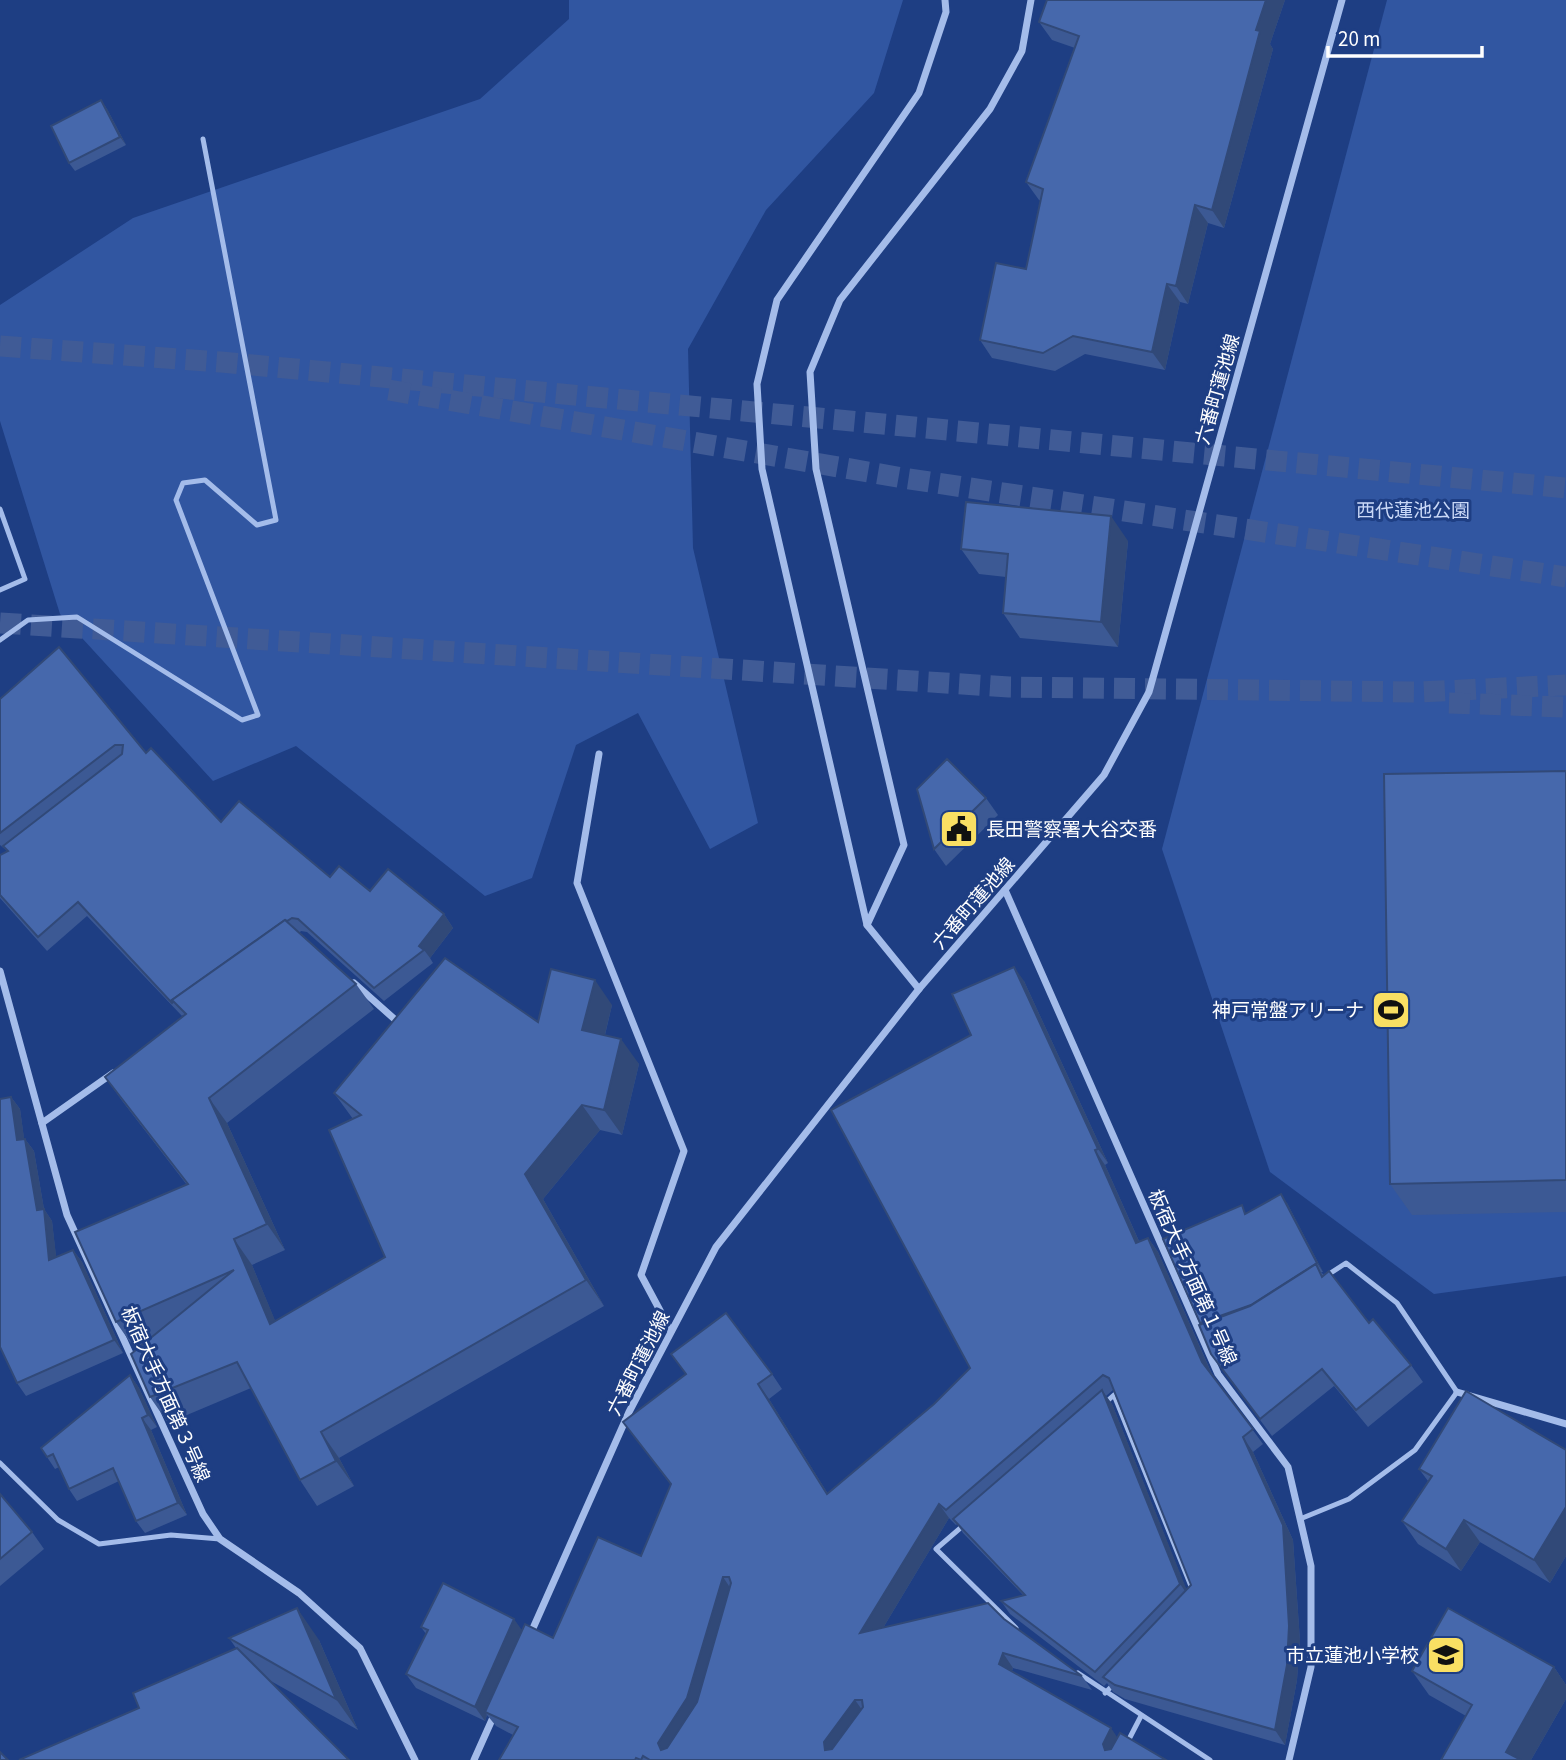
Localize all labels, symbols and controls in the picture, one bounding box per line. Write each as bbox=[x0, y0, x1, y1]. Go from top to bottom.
scale bar bbox=[1328, 14, 1482, 58]
text: 20 m bbox=[1338, 24, 1380, 54]
street label: 六番町蓮池線 bbox=[1190, 331, 1247, 448]
park label: 西代蓮池公園 bbox=[1356, 498, 1470, 525]
public building icon: 長田警察署大谷交番 bbox=[938, 808, 980, 850]
place label: 長田警察署大谷交番 bbox=[986, 817, 1157, 844]
street label: 六番町蓮池線 bbox=[927, 852, 1022, 956]
sports icon: 神戸常盤アリーナ bbox=[1370, 989, 1412, 1031]
place label: 神戸常盤アリーナ bbox=[1212, 998, 1364, 1025]
street label: 板宿大手方面第１号線 bbox=[1141, 1185, 1243, 1370]
street label: 板宿大手方面第３号線 bbox=[114, 1302, 216, 1487]
street label: 六番町蓮池線 bbox=[601, 1307, 677, 1421]
school or university icon: 市立蓮池小学校 bbox=[1425, 1634, 1467, 1676]
place label: 市立蓮池小学校 bbox=[1286, 1643, 1419, 1670]

